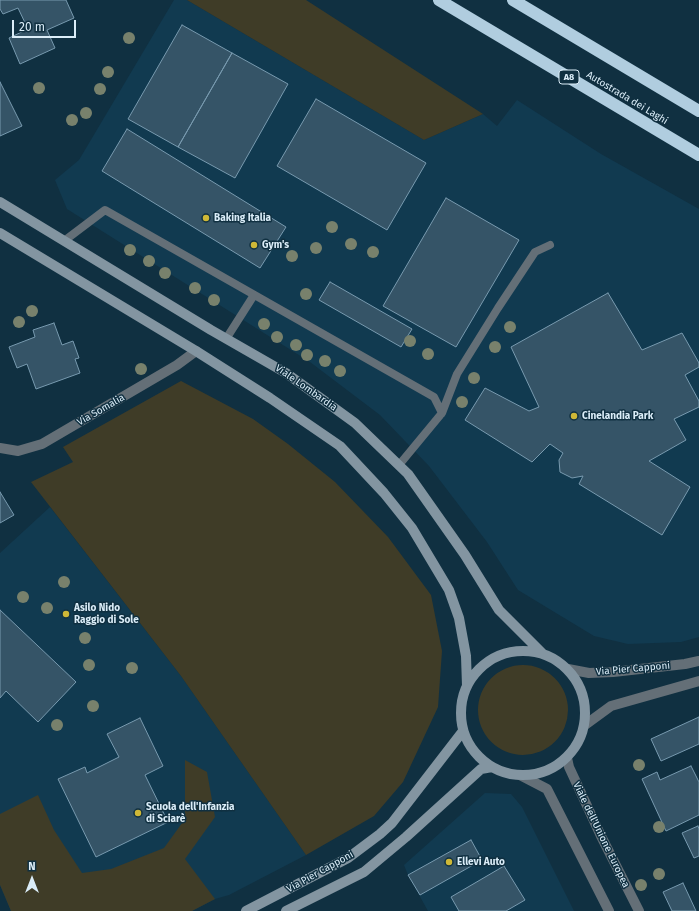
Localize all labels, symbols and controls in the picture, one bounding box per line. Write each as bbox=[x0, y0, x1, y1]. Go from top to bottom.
scale bar bbox=[14, 12, 78, 38]
text: 20 m bbox=[19, 20, 45, 34]
street label: Autostrada dei Laghi bbox=[584, 69, 670, 127]
road number: A8 bbox=[559, 70, 579, 84]
place label: Baking Italia bbox=[214, 212, 271, 224]
marker: Baking Italia bbox=[201, 213, 211, 223]
place label: Gym's bbox=[262, 239, 289, 251]
marker: Gym's bbox=[249, 240, 259, 250]
street label: Viale Lombardia bbox=[273, 362, 339, 414]
street label: Via Somalia bbox=[75, 392, 127, 428]
place label: Cinelandia Park bbox=[582, 410, 653, 422]
marker: Cinelandia Park bbox=[569, 411, 579, 421]
place label: Asilo Nido Raggio di Sole bbox=[74, 602, 139, 626]
marker: Asilo Nido Raggio di Sole bbox=[61, 609, 71, 619]
street label: Via Pier Capponi bbox=[595, 660, 671, 678]
street label: Viale dell'Unione Europea bbox=[570, 780, 632, 890]
place label: Scuola dell'Infanzia di Sciarè bbox=[146, 801, 235, 824]
marker: Scuola dell'Infanzia di Sciarè bbox=[133, 808, 143, 818]
street label: Via Pier Capponi bbox=[285, 849, 355, 895]
place label: Ellevi Auto bbox=[457, 856, 505, 868]
marker: Ellevi Auto bbox=[444, 857, 454, 867]
north arrow bbox=[12, 859, 52, 899]
text: N bbox=[28, 860, 36, 873]

